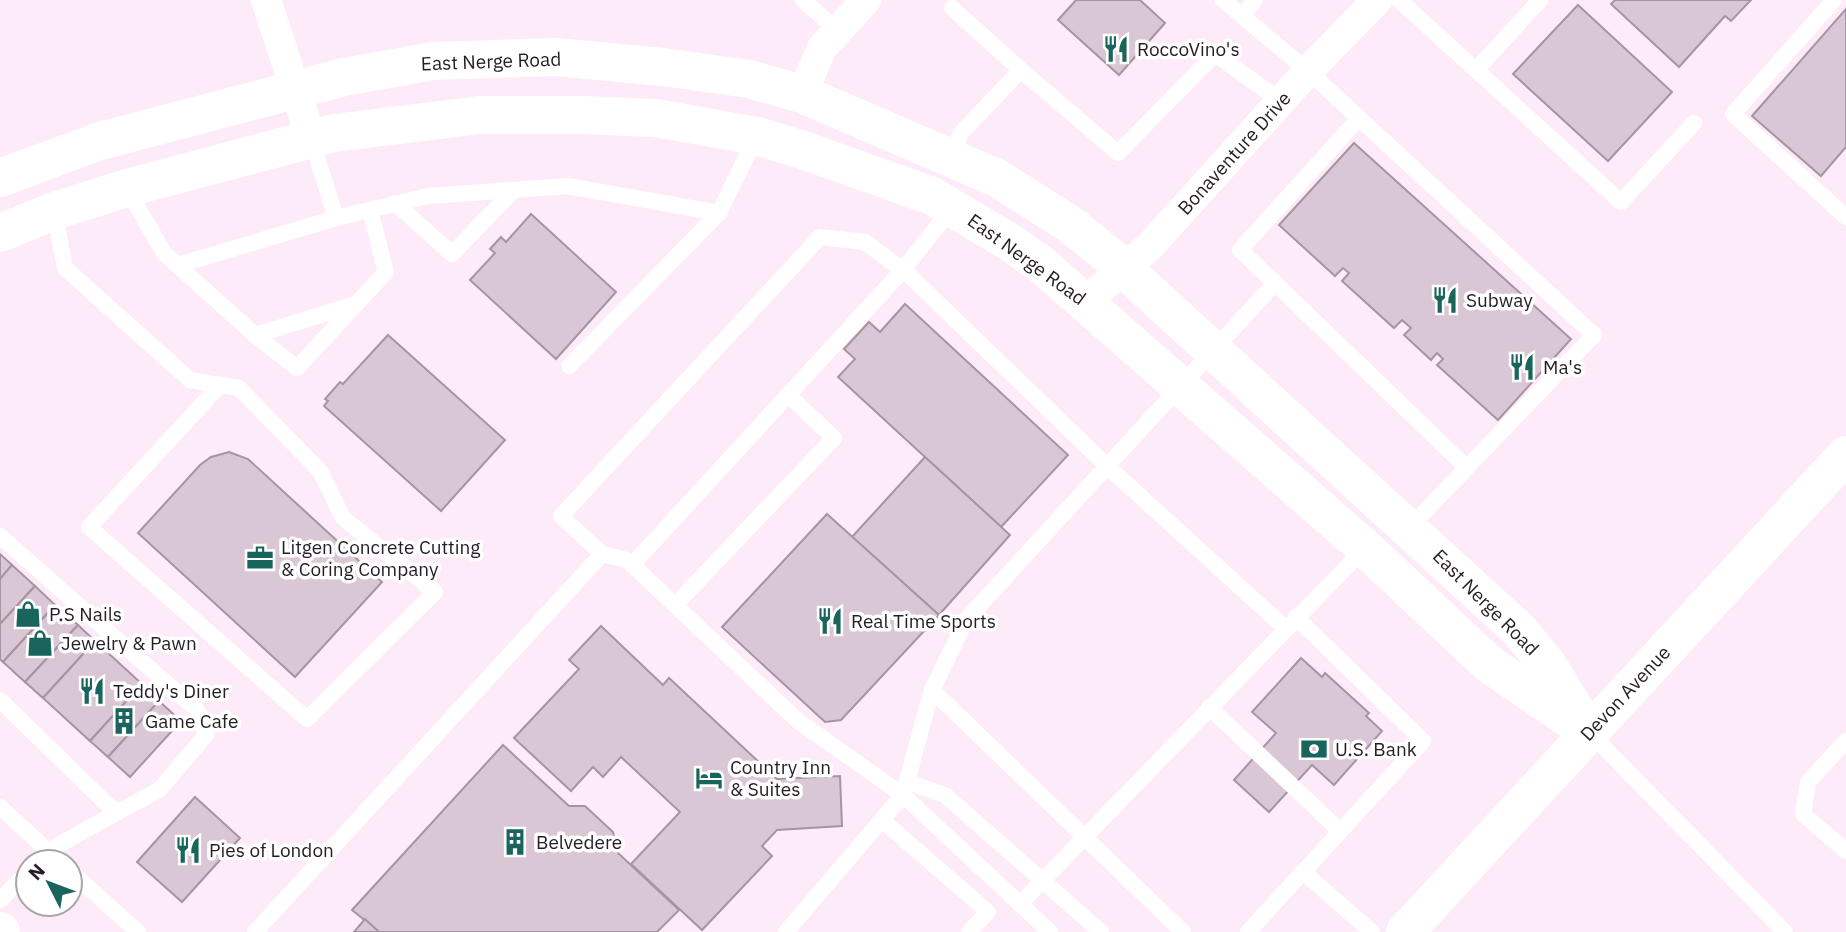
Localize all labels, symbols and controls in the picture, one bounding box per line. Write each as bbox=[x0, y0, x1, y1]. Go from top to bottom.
restaurant icon: RoccoVino's bbox=[1101, 34, 1131, 64]
place label: RoccoVino's bbox=[1137, 37, 1240, 61]
street label: East Nerge Road bbox=[420, 47, 562, 75]
street label: Bonaventure Drive bbox=[1172, 86, 1296, 220]
street label: East Nerge Road bbox=[963, 208, 1091, 310]
restaurant icon: Subway bbox=[1430, 285, 1460, 315]
place label: Subway bbox=[1466, 288, 1533, 312]
restaurant icon: Ma's bbox=[1507, 352, 1537, 382]
place label: Ma's bbox=[1543, 355, 1582, 379]
place label: Litgen Concrete Cutting & Coring Company bbox=[281, 535, 480, 581]
office icon: Litgen Concrete Cutting & Coring Company bbox=[245, 543, 275, 573]
street label: East Nerge Road bbox=[1428, 544, 1544, 660]
shop icon: P.S Nails bbox=[13, 599, 43, 629]
place label: P.S Nails bbox=[49, 602, 122, 626]
restaurant icon: Real Time Sports bbox=[815, 606, 845, 636]
place label: Real Time Sports bbox=[851, 609, 996, 633]
shop icon: Jewelry & Pawn bbox=[25, 628, 55, 658]
place label: Jewelry & Pawn bbox=[61, 631, 197, 655]
street label: Devon Avenue bbox=[1575, 640, 1675, 746]
restaurant icon: Teddy's Diner bbox=[77, 676, 107, 706]
place label: Teddy's Diner bbox=[113, 679, 229, 703]
building icon: Game Cafe bbox=[109, 706, 139, 736]
place label: Game Cafe bbox=[145, 709, 238, 733]
bank icon: U.S. Bank bbox=[1299, 734, 1329, 764]
place label: U.S. Bank bbox=[1335, 737, 1417, 761]
place label: Country Inn & Suites bbox=[730, 755, 831, 801]
hotel icon: Country Inn & Suites bbox=[694, 763, 724, 793]
building icon: Belvedere bbox=[500, 827, 530, 857]
place label: Belvedere bbox=[536, 830, 622, 854]
restaurant icon: Pies of London bbox=[173, 835, 203, 865]
place label: Pies of London bbox=[209, 838, 334, 862]
north arrow bbox=[14, 848, 84, 918]
text: N bbox=[23, 858, 50, 885]

